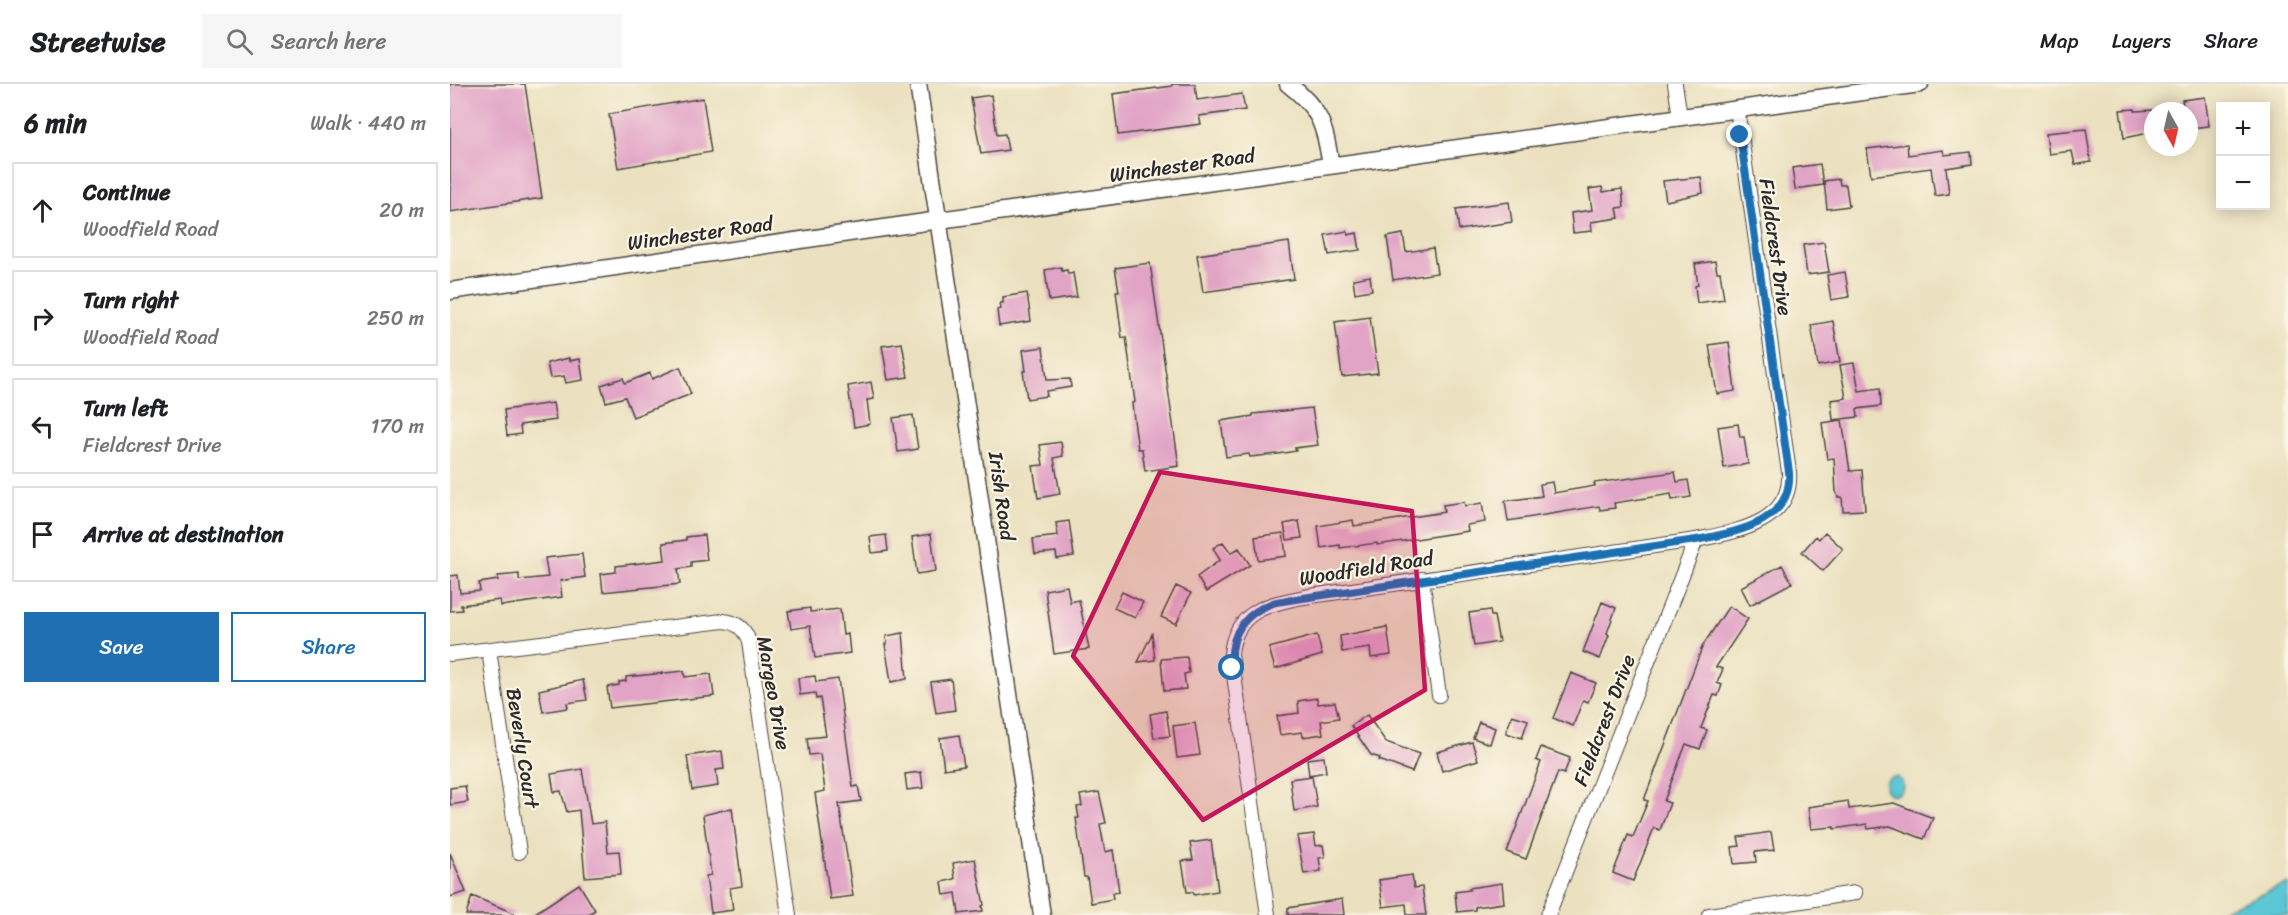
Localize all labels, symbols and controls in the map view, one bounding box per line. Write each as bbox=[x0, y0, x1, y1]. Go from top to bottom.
search box bbox=[202, 14, 622, 68]
text: Streetwise bbox=[30, 17, 166, 66]
text: Search here bbox=[271, 22, 387, 61]
text: Map bbox=[2040, 22, 2079, 60]
text: Layers bbox=[2112, 22, 2171, 60]
text: Share bbox=[2204, 22, 2258, 60]
icon: search bbox=[223, 25, 256, 58]
text: 6 min bbox=[24, 100, 87, 146]
north arrow bbox=[2144, 102, 2198, 156]
map controls bbox=[2216, 102, 2270, 210]
button: + bbox=[2216, 102, 2270, 156]
text: Walk · 440 m bbox=[310, 106, 426, 141]
route end bbox=[1726, 121, 1752, 147]
street label: Winchester Road bbox=[1107, 138, 1258, 193]
button: − bbox=[2216, 156, 2270, 210]
text: Continue bbox=[83, 173, 171, 212]
street label: Fieldcrest Drive bbox=[1749, 176, 1802, 318]
text: 20 m bbox=[379, 193, 424, 228]
icon: ahead bbox=[26, 194, 59, 227]
street label: Winchester Road bbox=[625, 206, 776, 261]
text: Woodfield Road bbox=[83, 212, 218, 247]
text: Turn right bbox=[83, 281, 178, 320]
text: 250 m bbox=[367, 301, 424, 336]
icon: right bbox=[26, 302, 59, 335]
text: Woodfield Road bbox=[83, 320, 218, 355]
text: Turn left bbox=[83, 389, 168, 428]
text: 170 m bbox=[371, 409, 424, 444]
icon: left bbox=[26, 410, 59, 443]
text: Fieldcrest Drive bbox=[83, 428, 221, 463]
street label: Irish Road bbox=[978, 448, 1025, 544]
text: Arrive at destination bbox=[83, 515, 284, 554]
icon: arrive bbox=[26, 518, 59, 551]
street label: Woodfield Road bbox=[1297, 540, 1437, 596]
button: Save bbox=[24, 612, 219, 682]
button: Share bbox=[231, 612, 426, 682]
street label: Margeo Drive bbox=[746, 633, 801, 753]
street label: Fieldcrest Drive bbox=[1563, 649, 1646, 791]
route start bbox=[1218, 654, 1244, 680]
street label: Beverly Court bbox=[496, 685, 549, 812]

